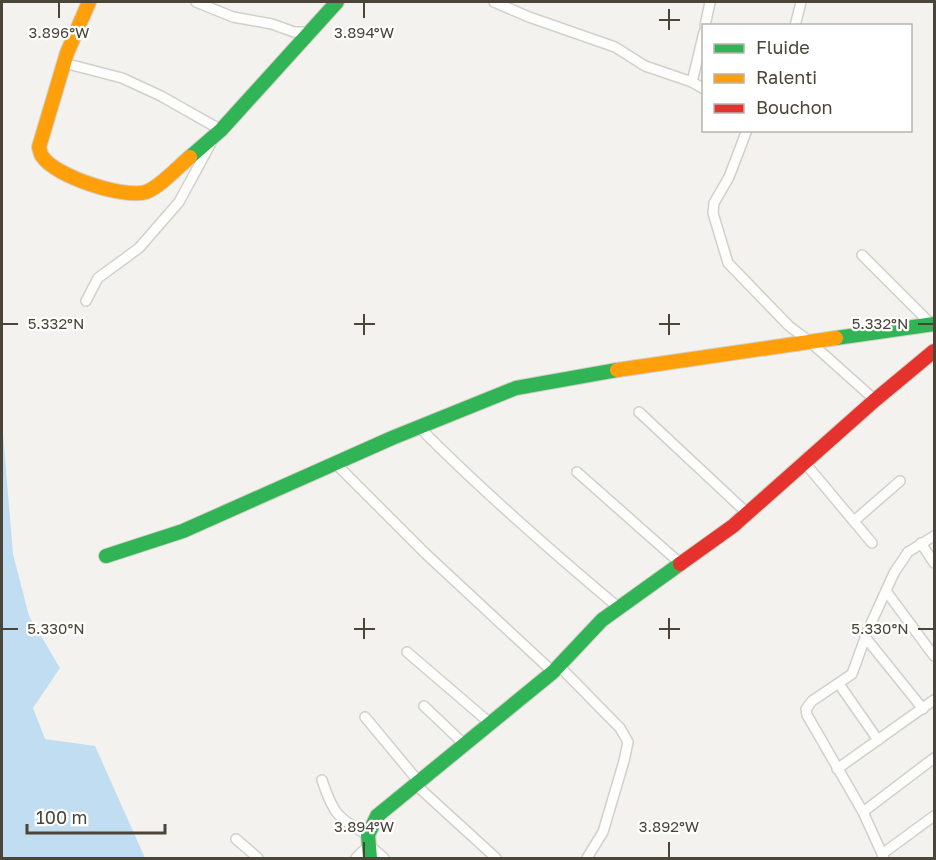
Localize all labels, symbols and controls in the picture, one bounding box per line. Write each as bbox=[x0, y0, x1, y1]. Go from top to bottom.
text: 3.896°W bbox=[29, 23, 89, 41]
text: 3.894°W bbox=[334, 23, 394, 41]
legend bbox=[702, 24, 912, 132]
text: Fluide bbox=[756, 36, 810, 58]
text: Ralenti bbox=[756, 66, 817, 88]
text: Bouchon bbox=[756, 96, 833, 118]
text: 5.332°N bbox=[28, 314, 84, 332]
text: 5.332°N bbox=[852, 314, 908, 332]
text: 5.330°N bbox=[27, 619, 85, 637]
text: 5.330°N bbox=[851, 619, 909, 637]
scale bar bbox=[27, 797, 165, 835]
text: 100 m bbox=[36, 806, 87, 828]
text: 3.894°W bbox=[334, 817, 394, 835]
text: 3.892°W bbox=[639, 817, 699, 835]

